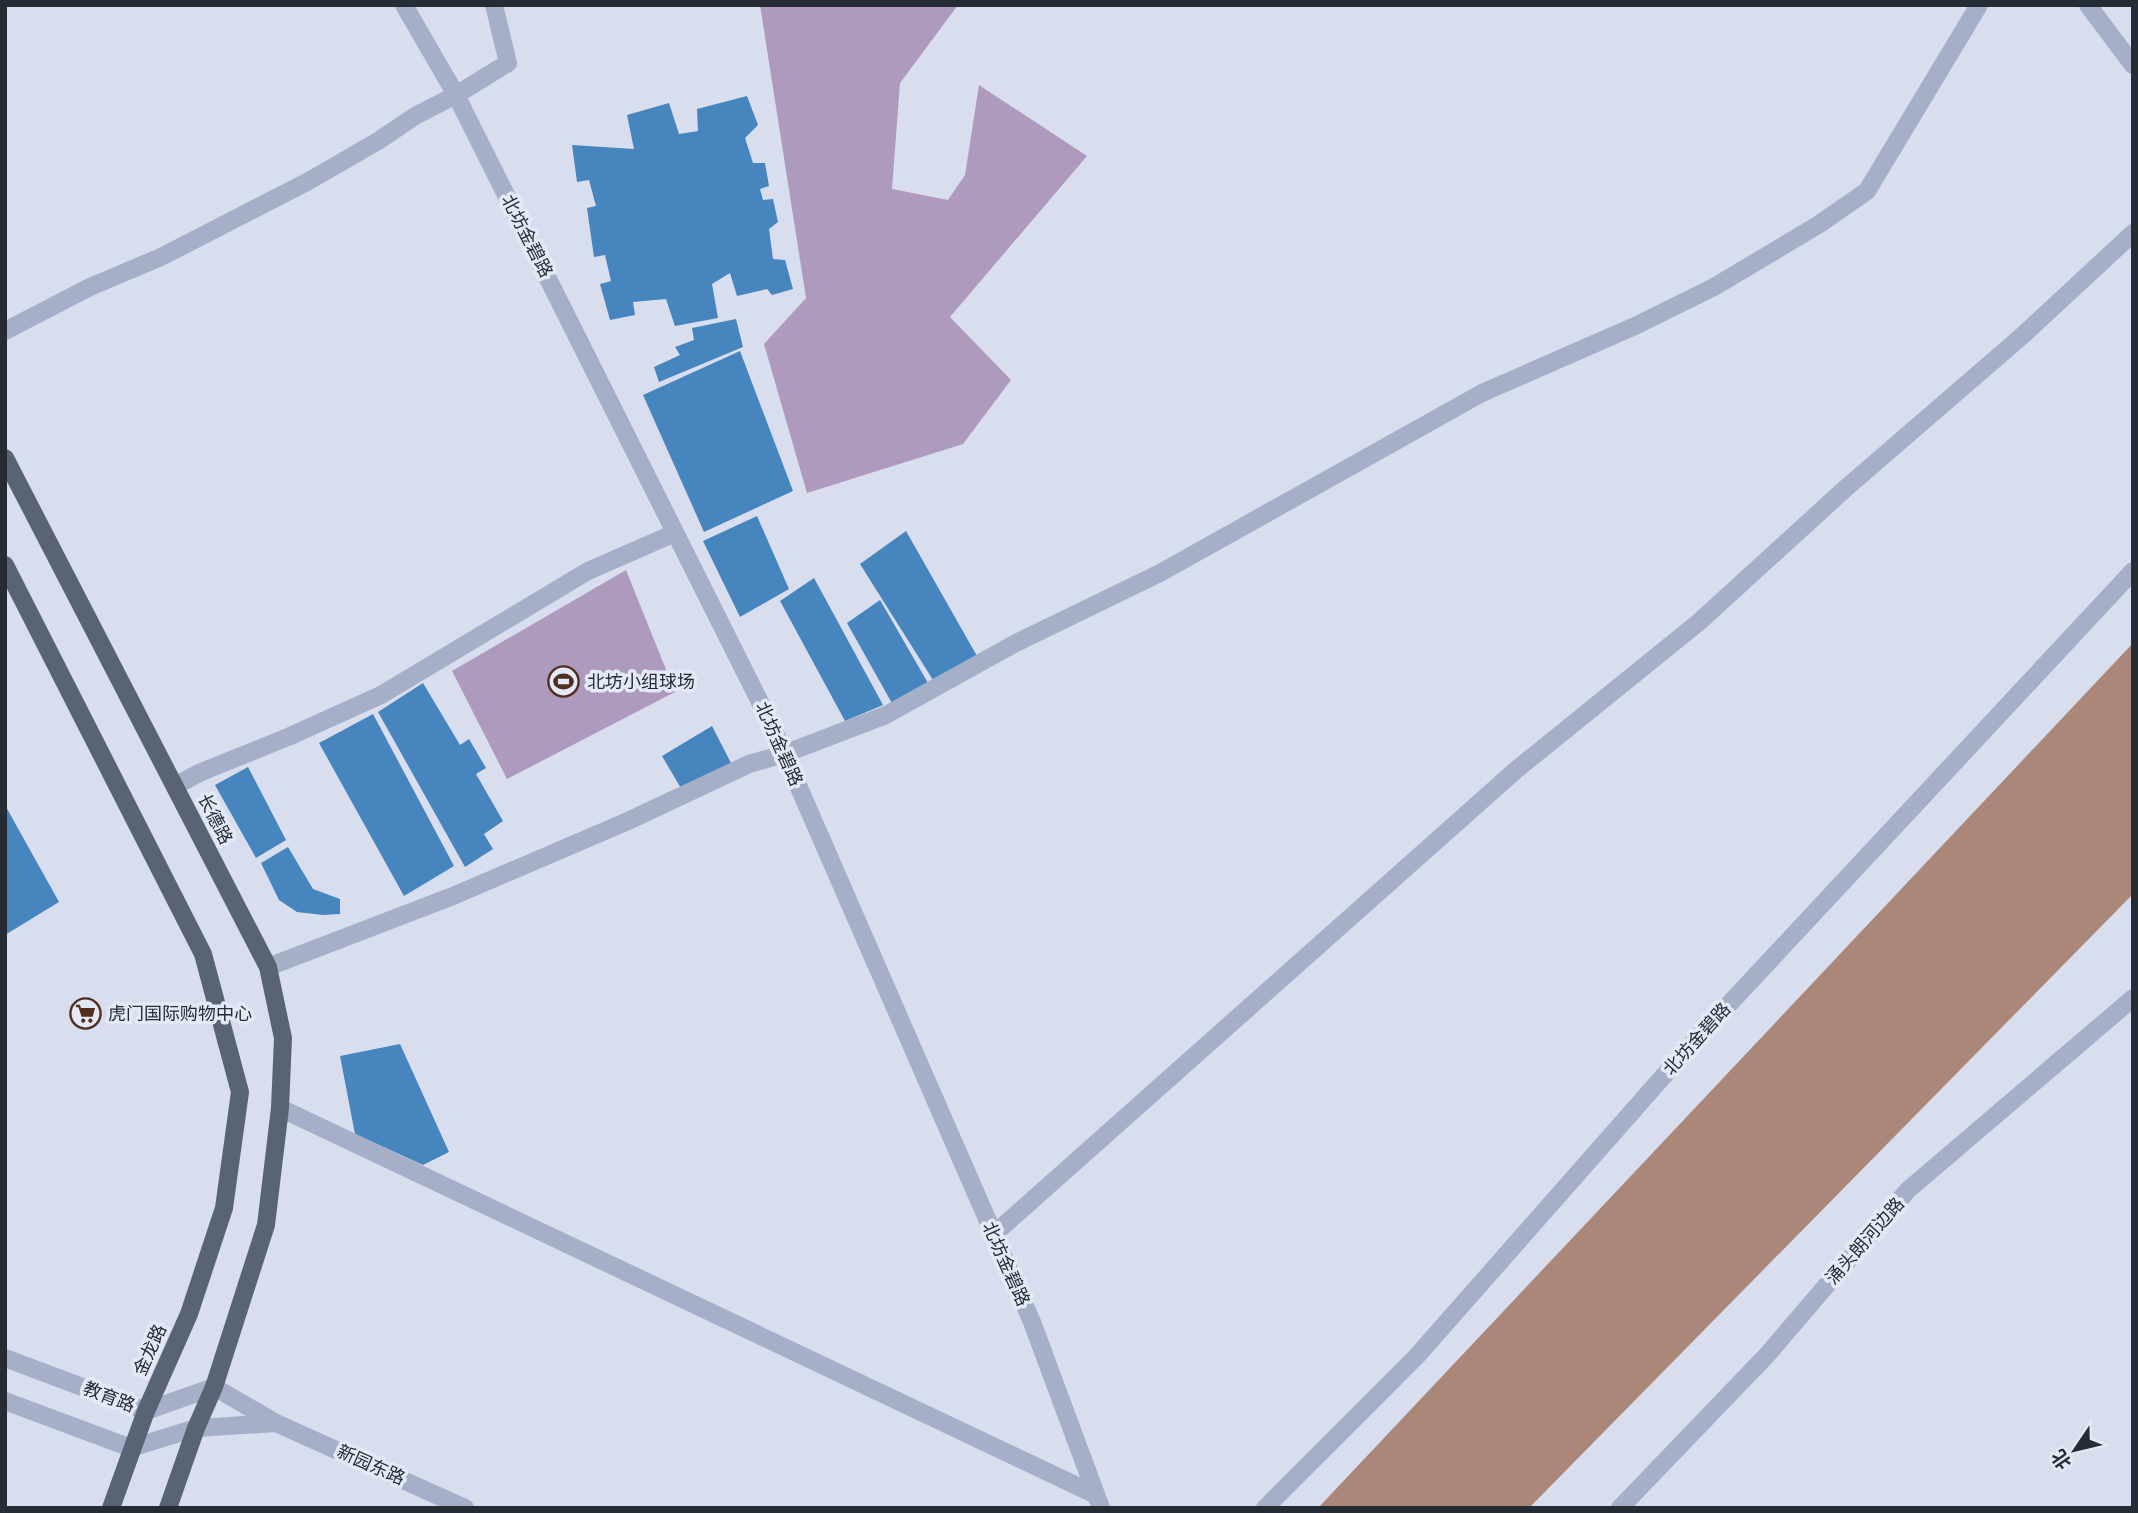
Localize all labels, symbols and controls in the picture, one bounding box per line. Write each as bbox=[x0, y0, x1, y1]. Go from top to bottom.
street label: 北坊金碧路 bbox=[496, 190, 558, 282]
sports icon: 北坊小组球场 bbox=[547, 665, 581, 699]
place label: 北坊小组球场 bbox=[587, 670, 695, 694]
street label: 北坊金碧路 bbox=[750, 698, 808, 790]
street label: 长德路 bbox=[192, 789, 238, 849]
supermarket icon: 虎门国际购物中心 bbox=[68, 997, 102, 1031]
street label: 北坊金碧路 bbox=[1658, 998, 1736, 1080]
place label: 虎门国际购物中心 bbox=[108, 1002, 252, 1026]
street label: 涌头朗河边路 bbox=[1821, 1192, 1909, 1290]
street label: 北坊金碧路 bbox=[977, 1218, 1035, 1310]
street label: 金龙路 bbox=[128, 1320, 172, 1380]
street label: 教育路 bbox=[79, 1376, 139, 1418]
north arrow bbox=[2040, 1415, 2110, 1485]
street label: 新园东路 bbox=[333, 1439, 409, 1491]
text: 北 bbox=[2046, 1445, 2077, 1474]

